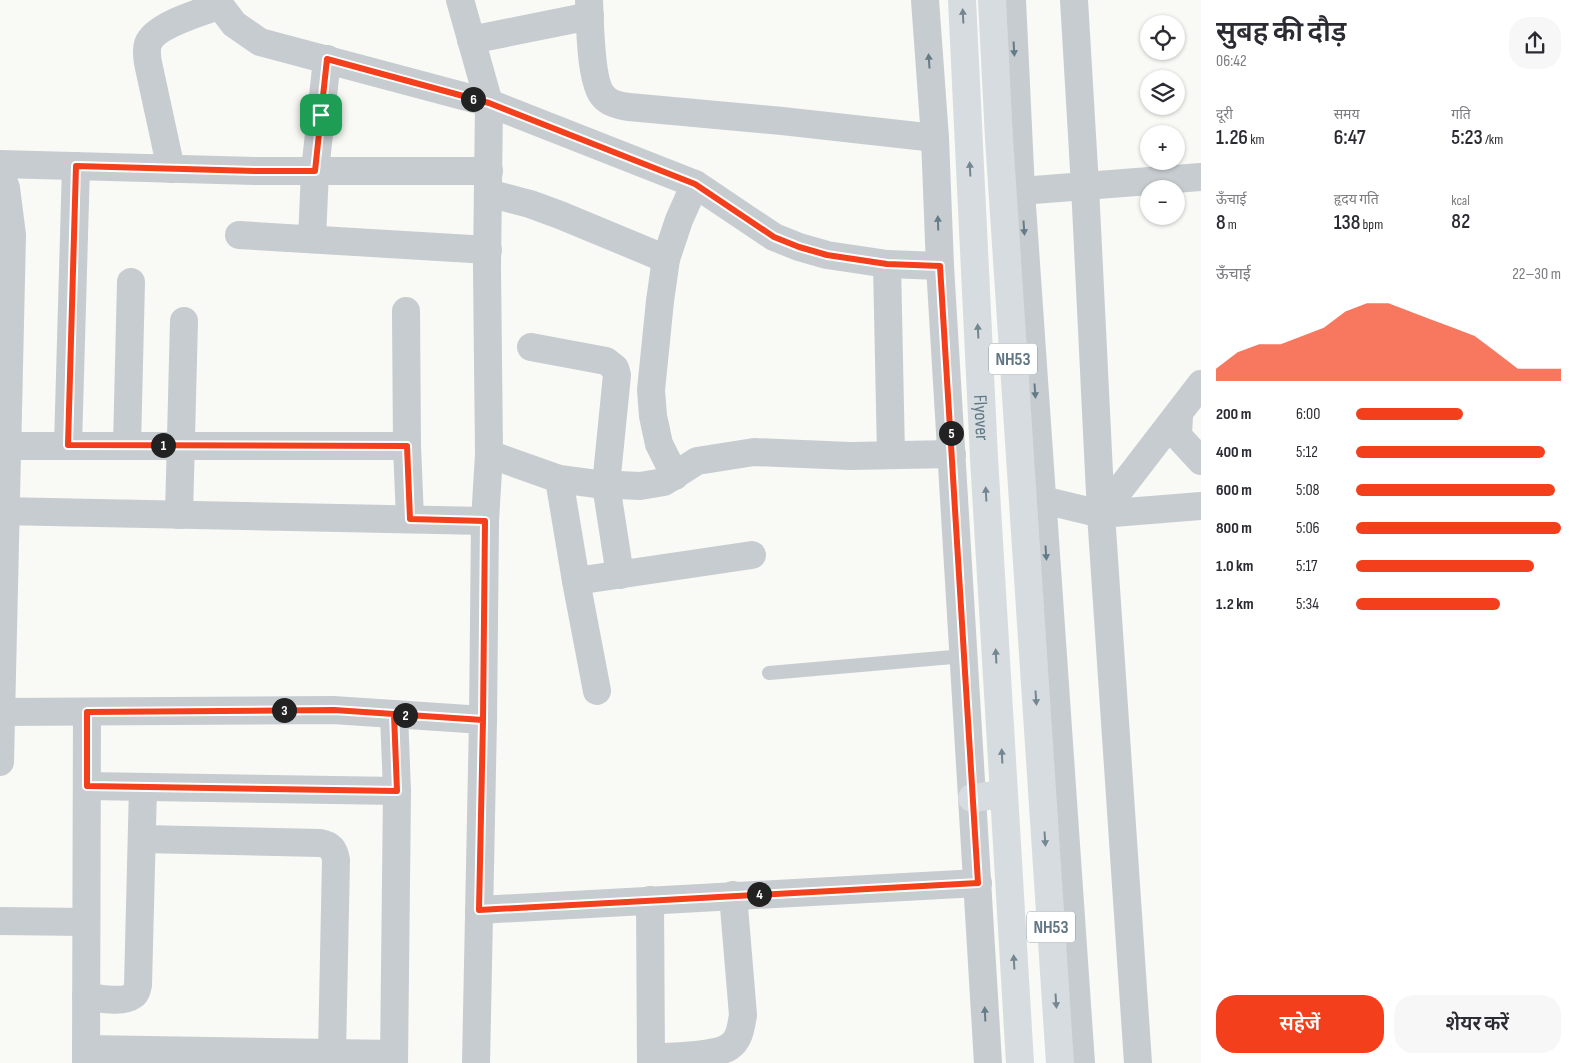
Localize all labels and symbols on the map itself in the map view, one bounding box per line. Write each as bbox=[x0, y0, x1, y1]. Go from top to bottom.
one-way arrow bbox=[958, 8, 966, 24]
one-way arrow bbox=[1011, 41, 1019, 57]
one-way arrow bbox=[925, 53, 933, 69]
pin: 6 bbox=[460, 86, 486, 112]
pin bbox=[300, 94, 342, 136]
one-way arrow bbox=[966, 161, 974, 177]
one-way arrow bbox=[934, 215, 942, 231]
one-way arrow bbox=[1020, 221, 1028, 237]
one-way arrow bbox=[974, 323, 982, 339]
road number: NH53 bbox=[989, 344, 1037, 374]
one-way arrow bbox=[1032, 383, 1040, 399]
street label: Flyover bbox=[968, 394, 993, 442]
pin: 5 bbox=[938, 420, 964, 446]
pin: 1 bbox=[150, 432, 176, 458]
one-way arrow bbox=[982, 485, 990, 501]
one-way arrow bbox=[1043, 545, 1051, 561]
one-way arrow bbox=[992, 648, 1000, 664]
one-way arrow bbox=[1033, 690, 1041, 706]
pin: 3 bbox=[272, 698, 296, 722]
pin: 2 bbox=[392, 702, 418, 728]
one-way arrow bbox=[997, 748, 1005, 764]
one-way arrow bbox=[1042, 832, 1050, 848]
pin: 4 bbox=[746, 882, 772, 906]
road number: NH53 bbox=[1027, 912, 1075, 942]
one-way arrow bbox=[1010, 954, 1018, 970]
one-way arrow bbox=[1052, 994, 1060, 1010]
one-way arrow bbox=[981, 1006, 989, 1022]

